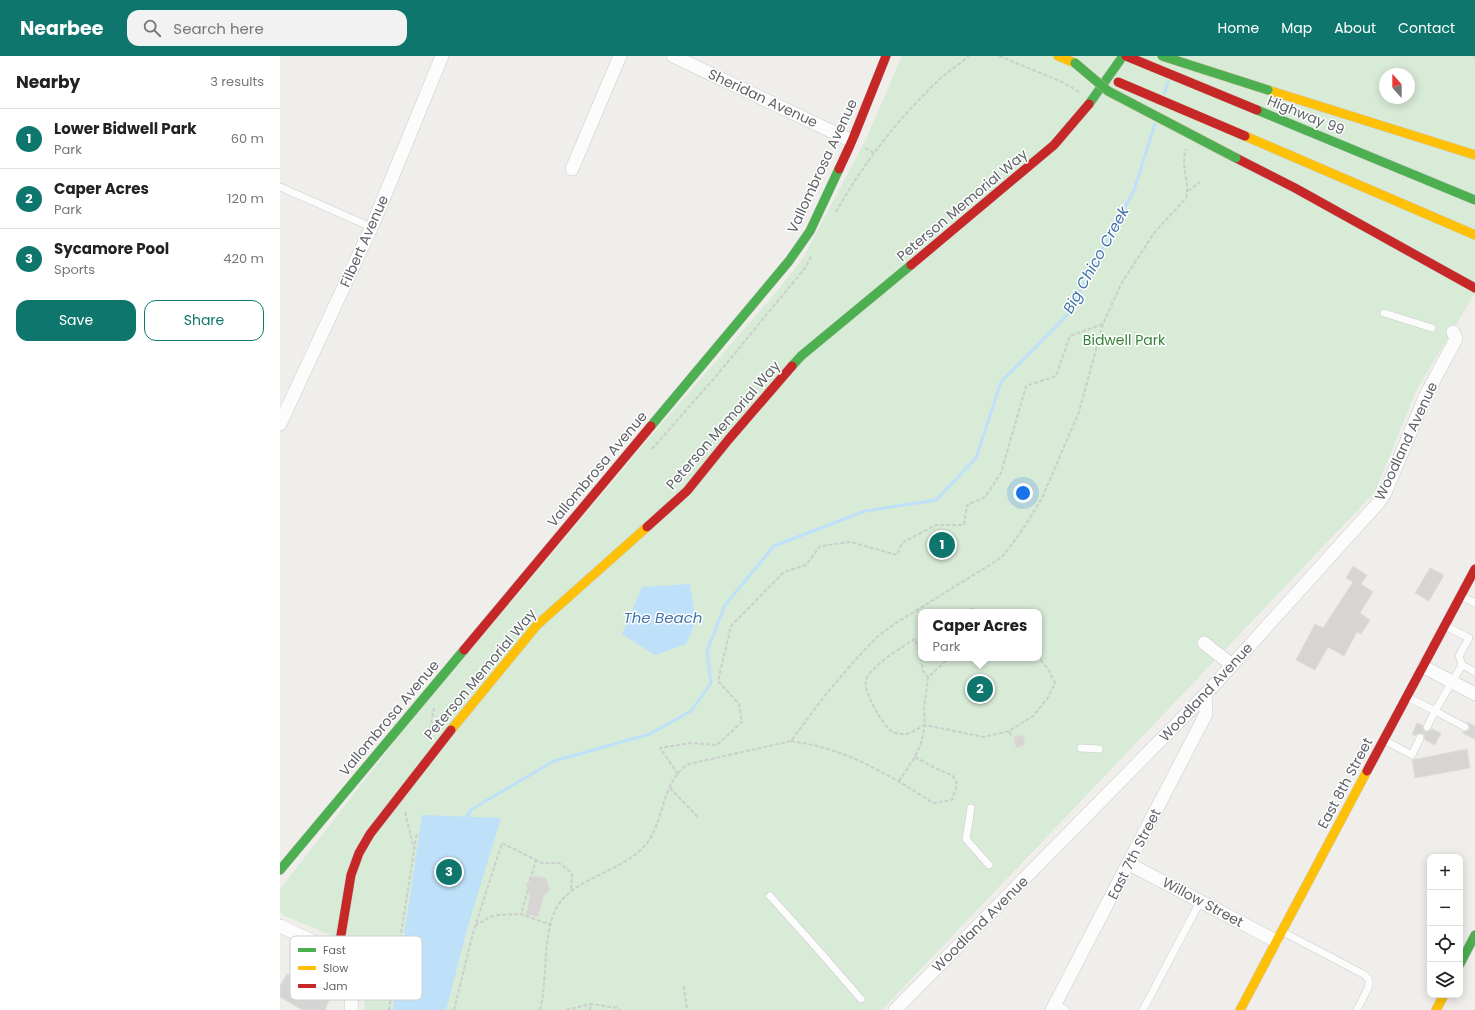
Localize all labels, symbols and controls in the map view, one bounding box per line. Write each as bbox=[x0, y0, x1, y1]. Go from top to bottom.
search box bbox=[127, 10, 407, 46]
text: Nearbee bbox=[20, 15, 103, 42]
icon: search bbox=[141, 17, 163, 39]
text: Search here bbox=[173, 18, 264, 39]
text: Home bbox=[1217, 18, 1259, 38]
text: Map bbox=[1281, 18, 1312, 38]
text: About bbox=[1334, 18, 1376, 38]
text: Contact bbox=[1398, 18, 1455, 38]
street label: Sheridan Avenue bbox=[705, 64, 821, 132]
north arrow bbox=[1379, 68, 1415, 104]
text: Nearby bbox=[16, 70, 80, 94]
text: 3 results bbox=[210, 72, 264, 91]
street label: Highway 99 bbox=[1264, 90, 1348, 140]
street label: Vallombrosa Avenue bbox=[782, 95, 862, 236]
text: Lower Bidwell Park bbox=[54, 118, 197, 139]
text: 1 bbox=[27, 129, 31, 148]
text: 60 m bbox=[231, 129, 264, 148]
text: Park bbox=[54, 140, 82, 159]
street label: Peterson Memorial Way bbox=[892, 144, 1032, 266]
text: Caper Acres bbox=[54, 178, 149, 199]
text: 2 bbox=[25, 189, 33, 208]
text: 120 m bbox=[227, 189, 264, 208]
street label: Filbert Avenue bbox=[335, 192, 393, 290]
text: Park bbox=[54, 200, 82, 219]
water label: Big Chico Creek bbox=[1058, 201, 1134, 317]
text: Sycamore Pool bbox=[54, 238, 169, 259]
text: 3 bbox=[25, 249, 33, 268]
text: 420 m bbox=[223, 249, 264, 268]
text: Sports bbox=[54, 260, 95, 279]
button: Save bbox=[16, 300, 136, 341]
button: Share bbox=[144, 300, 264, 341]
park label: Bidwell Park bbox=[1083, 330, 1166, 350]
street label: Peterson Memorial Way bbox=[661, 356, 785, 494]
street label: Woodland Avenue bbox=[1370, 378, 1442, 504]
street label: Vallombrosa Avenue bbox=[542, 406, 652, 531]
your location bbox=[1013, 483, 1033, 503]
pin: 1 bbox=[929, 530, 955, 560]
street label: Peterson Memorial Way bbox=[419, 604, 541, 744]
water label: The Beach bbox=[624, 607, 702, 628]
popup bbox=[918, 609, 1042, 661]
text: Caper Acres bbox=[933, 615, 1027, 636]
text: Park bbox=[933, 637, 960, 656]
street label: Woodland Avenue bbox=[1155, 638, 1257, 746]
street label: Vallombrosa Avenue bbox=[334, 655, 444, 780]
pin: 2 bbox=[967, 674, 993, 704]
street label: East 8th Street bbox=[1313, 734, 1377, 832]
street label: East 7th Street bbox=[1103, 805, 1165, 903]
map controls bbox=[1427, 854, 1463, 998]
button: + bbox=[1427, 854, 1463, 890]
pin: 3 bbox=[436, 857, 462, 887]
street label: Woodland Avenue bbox=[927, 871, 1033, 977]
street label: Willow Street bbox=[1159, 872, 1247, 932]
button: − bbox=[1427, 890, 1463, 926]
button: locate bbox=[1427, 926, 1463, 962]
legend bbox=[290, 936, 422, 1000]
text: Fast bbox=[323, 942, 346, 958]
text: Slow bbox=[323, 960, 348, 976]
button: layers bbox=[1427, 962, 1463, 998]
text: Jam bbox=[323, 978, 348, 994]

